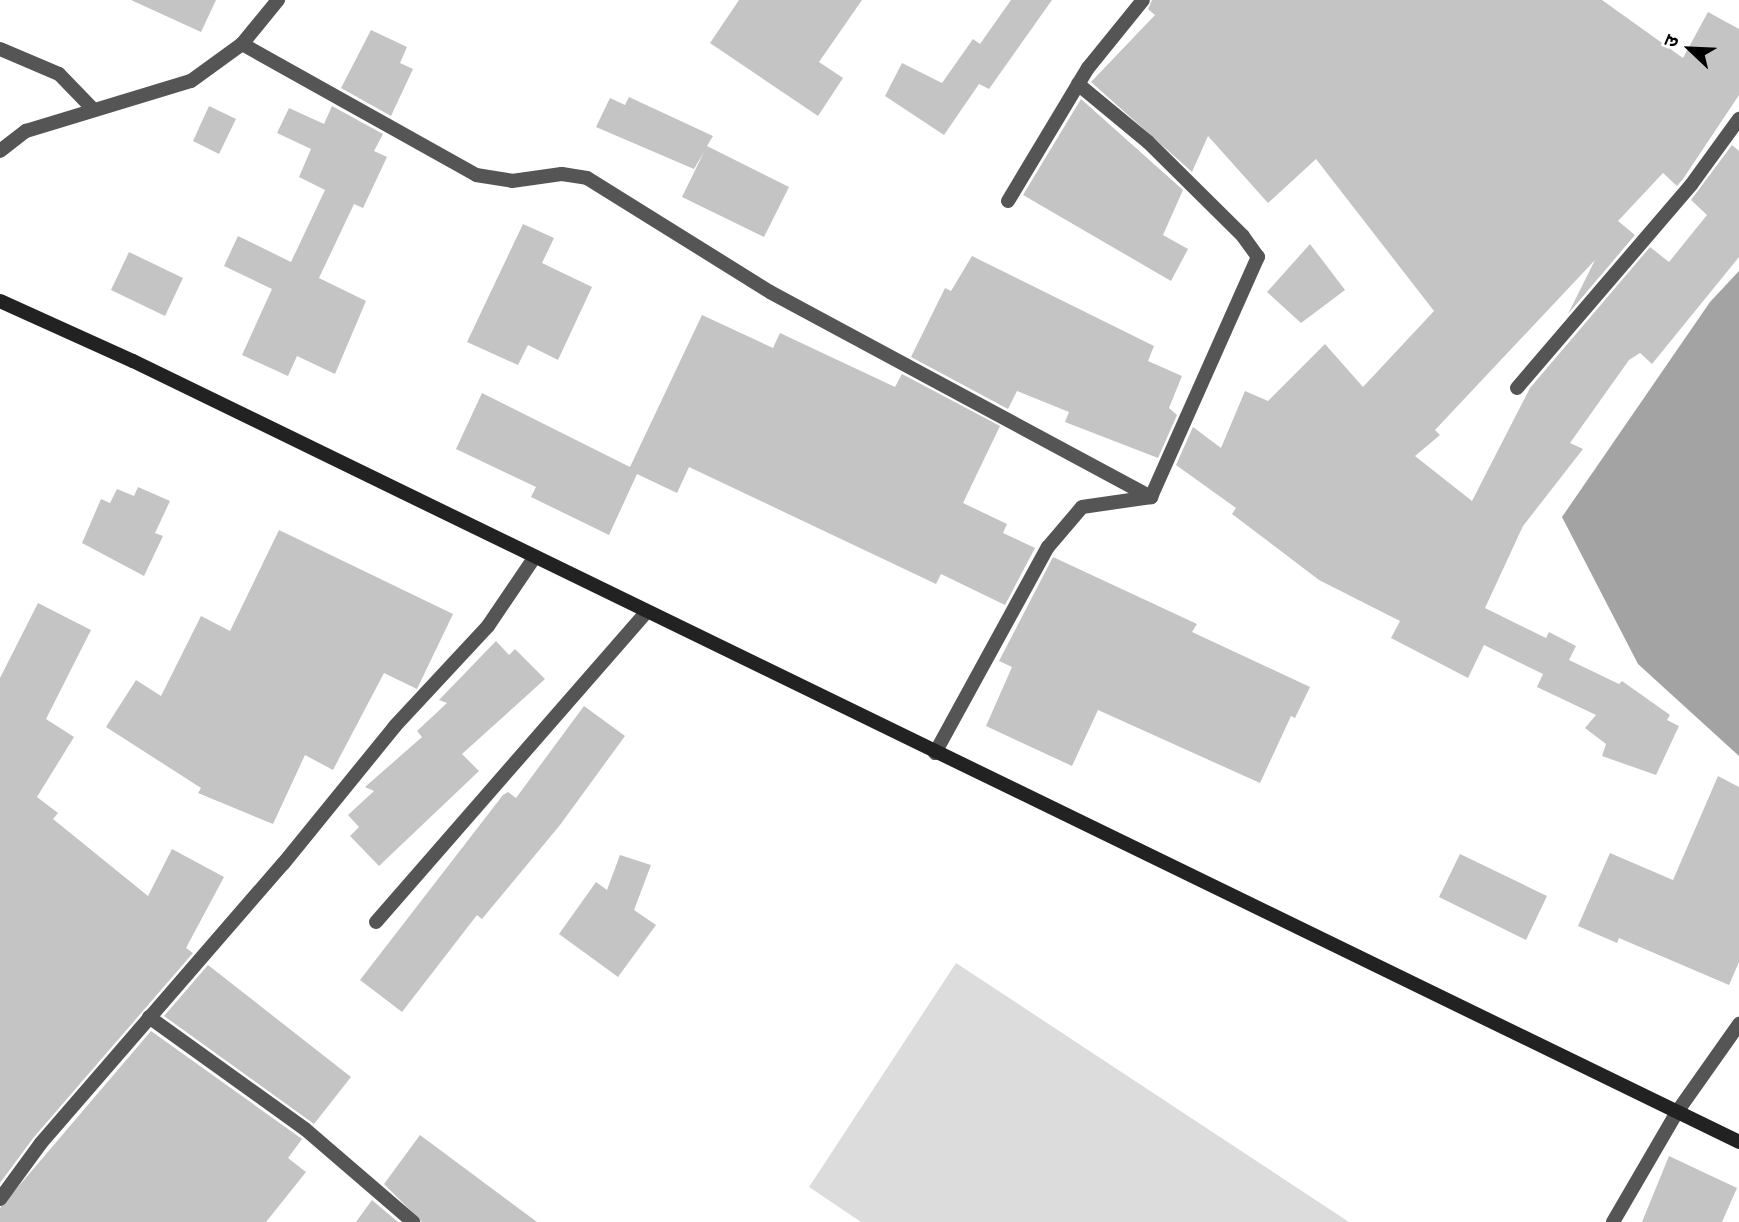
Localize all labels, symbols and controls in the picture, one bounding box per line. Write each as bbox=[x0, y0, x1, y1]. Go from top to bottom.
north arrow bbox=[1655, 14, 1725, 84]
text: उ bbox=[1657, 31, 1684, 51]

